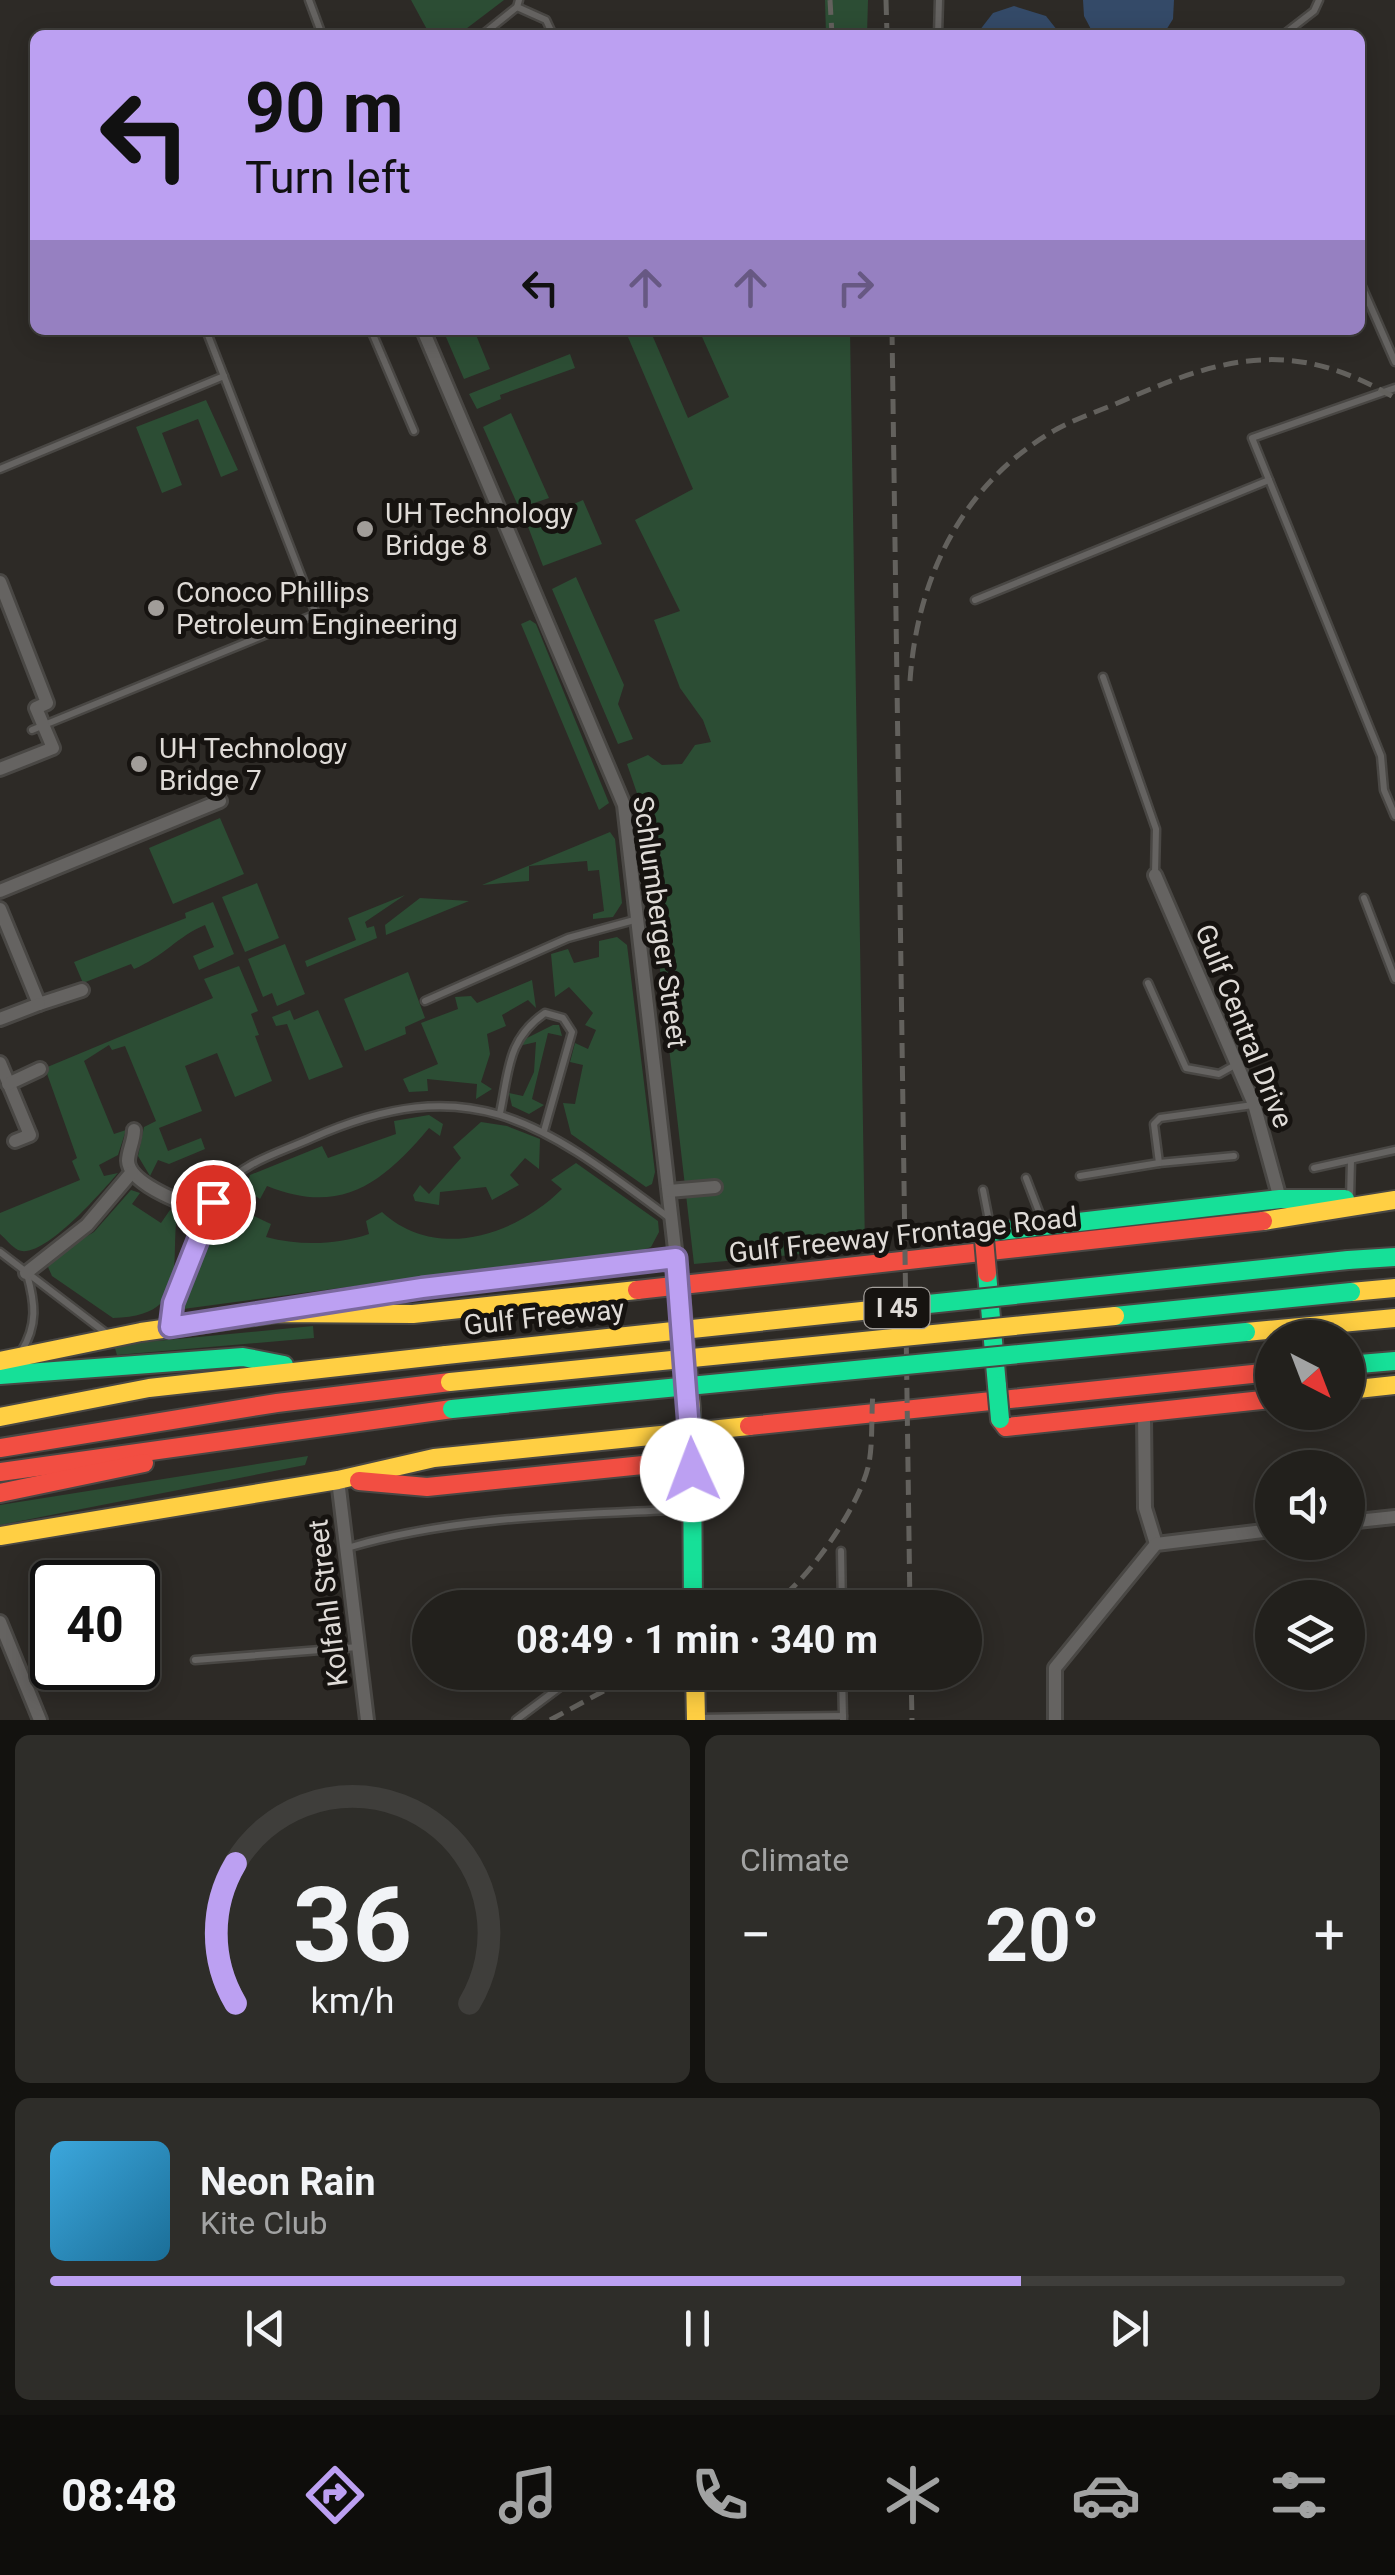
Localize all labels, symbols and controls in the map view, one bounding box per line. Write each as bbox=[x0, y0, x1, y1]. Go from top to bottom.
text: 90 m bbox=[245, 67, 403, 149]
icon: left bbox=[80, 70, 210, 200]
text: Turn left bbox=[245, 151, 411, 204]
icon: left bbox=[513, 260, 568, 315]
icon: ahead bbox=[618, 260, 673, 315]
icon: ahead bbox=[723, 260, 778, 315]
icon: right bbox=[828, 260, 883, 315]
place label: UH Technology Bridge 8 bbox=[385, 497, 573, 562]
marker: UH Technology Bridge 8 bbox=[354, 518, 376, 540]
place label: Conoco Phillips Petroleum Engineering bbox=[176, 576, 458, 641]
marker: Conoco Phillips Petroleum Engineering bbox=[145, 597, 167, 619]
place label: UH Technology Bridge 7 bbox=[159, 732, 347, 797]
marker: UH Technology Bridge 7 bbox=[128, 753, 150, 775]
street label: Schlumberger Street bbox=[626, 794, 694, 1050]
street label: Gulf Central Drive bbox=[1188, 919, 1300, 1133]
pin bbox=[171, 1160, 256, 1245]
icon: arrive bbox=[186, 1175, 241, 1230]
street label: Gulf Freeway Frontage Road bbox=[727, 1200, 1079, 1270]
road number: I 45 bbox=[864, 1288, 930, 1328]
street label: Gulf Freeway bbox=[462, 1292, 626, 1342]
north arrow bbox=[1255, 1320, 1365, 1430]
map controls bbox=[1255, 1320, 1365, 1690]
position arrow bbox=[640, 1418, 744, 1522]
button: sound bbox=[1255, 1450, 1365, 1560]
street label: Kolfahl Street bbox=[301, 1518, 355, 1688]
speed limit sign: 40 bbox=[30, 1560, 160, 1690]
button: layers bbox=[1255, 1580, 1365, 1690]
text: 08:49 · 1 min · 340 m bbox=[516, 1618, 878, 1662]
text: Climate bbox=[740, 1841, 849, 1879]
text: 36 bbox=[293, 1865, 412, 1986]
text: 20° bbox=[985, 1891, 1100, 1979]
text: − bbox=[740, 1903, 771, 1967]
text: + bbox=[1314, 1903, 1345, 1967]
text: km/h bbox=[311, 1980, 394, 2022]
text: Neon Rain bbox=[200, 2160, 376, 2204]
text: Kite Club bbox=[200, 2204, 327, 2242]
icon: previous bbox=[238, 2301, 293, 2356]
icon: pause bbox=[670, 2301, 725, 2356]
icon: next bbox=[1102, 2301, 1157, 2356]
icon: directions bbox=[300, 2460, 370, 2530]
icon: music bbox=[493, 2460, 563, 2530]
icon: phone bbox=[685, 2460, 755, 2530]
icon: climate bbox=[878, 2460, 948, 2530]
icon: car bbox=[1071, 2460, 1141, 2530]
icon: filters bbox=[1264, 2460, 1334, 2530]
text: 08:48 bbox=[61, 2469, 177, 2522]

